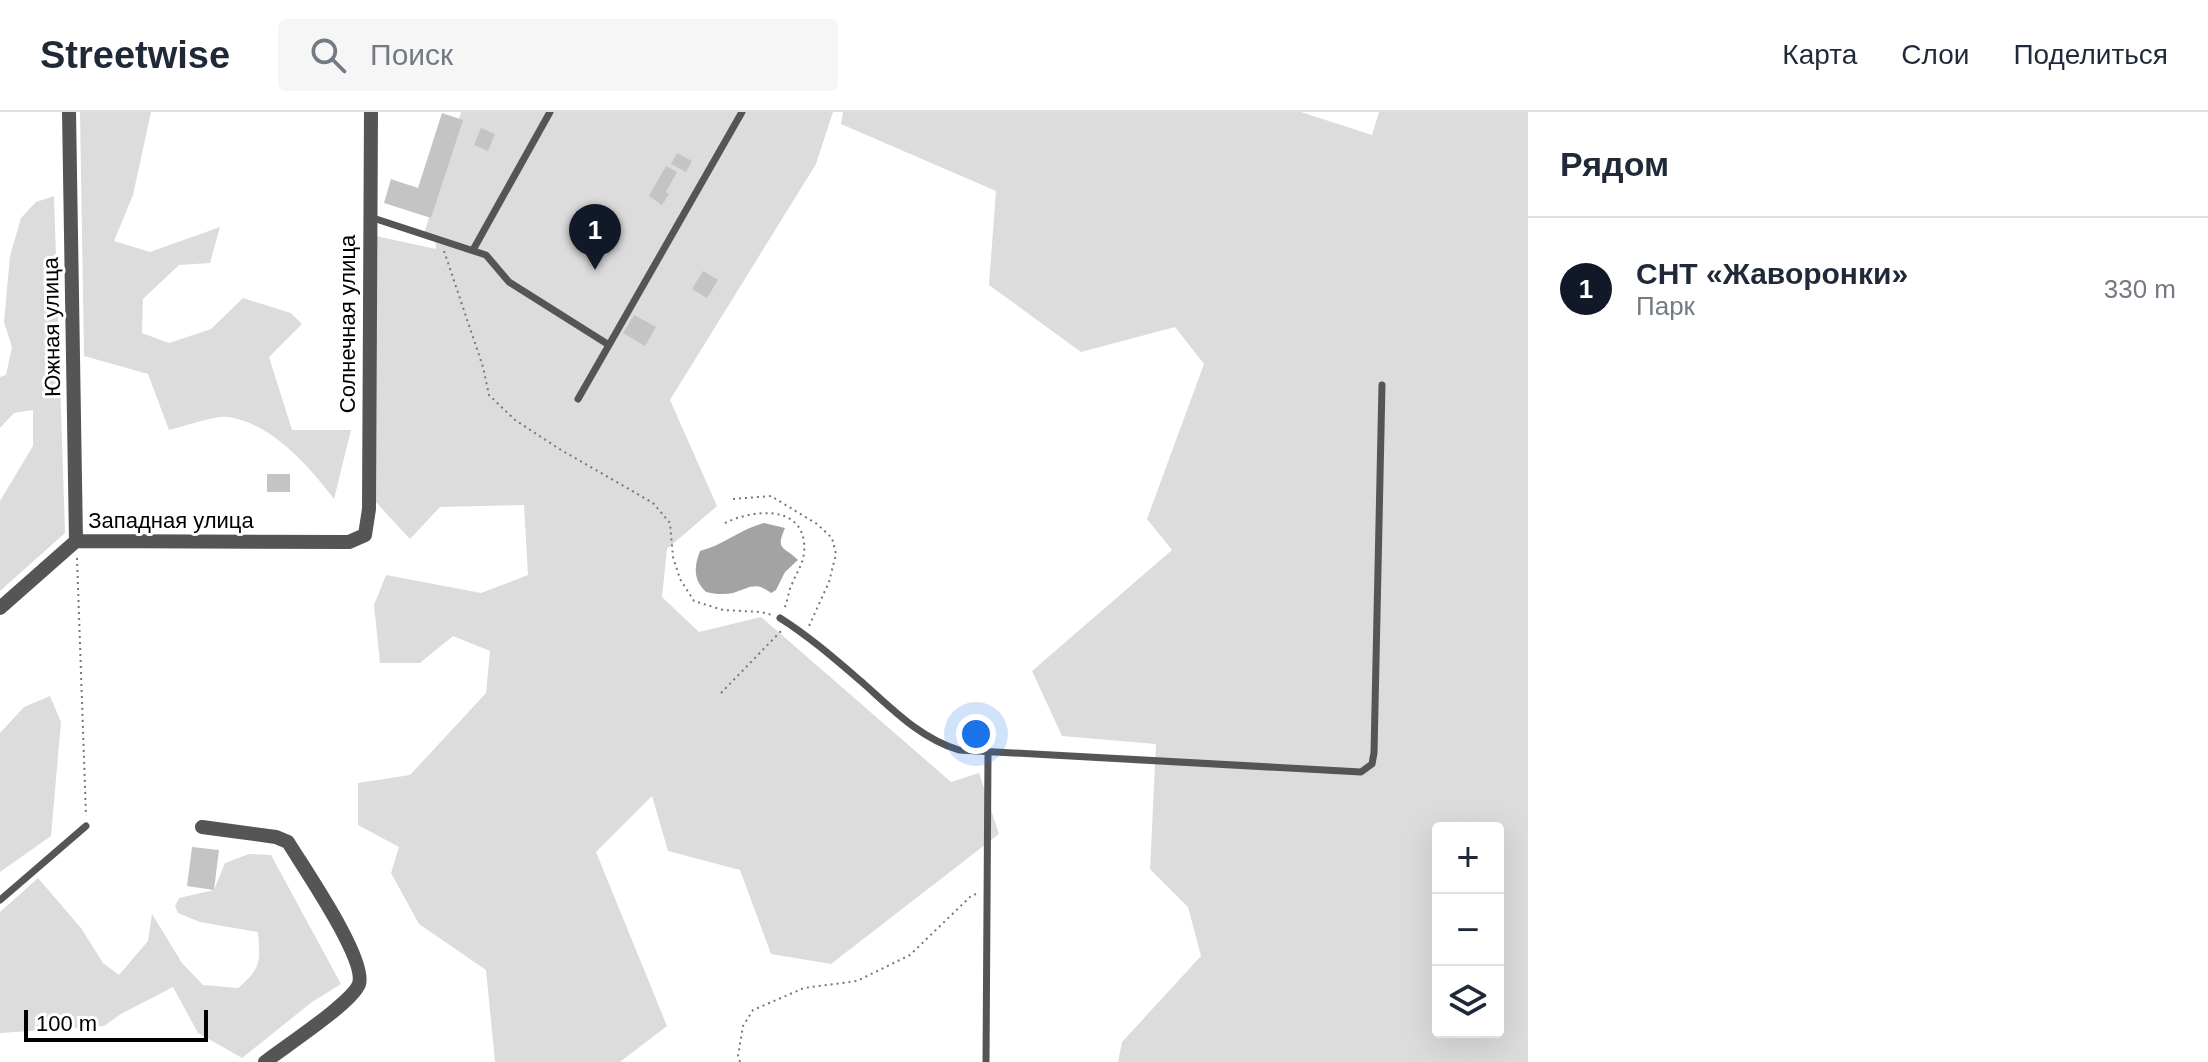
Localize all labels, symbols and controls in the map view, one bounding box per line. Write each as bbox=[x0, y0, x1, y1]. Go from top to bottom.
search box bbox=[278, 19, 838, 91]
icon: search bbox=[306, 33, 350, 77]
text: Streetwise bbox=[40, 34, 230, 76]
text: Поиск bbox=[370, 38, 453, 71]
text: Карта bbox=[1782, 39, 1857, 70]
text: Слои bbox=[1901, 39, 1969, 70]
text: Поделиться bbox=[2013, 39, 2168, 70]
text: Рядом bbox=[1560, 145, 1669, 183]
pin: 1 bbox=[569, 204, 621, 270]
street label: Солнечная улица bbox=[335, 234, 360, 413]
street label: Южная улица bbox=[38, 256, 65, 397]
text: СНТ «Жаворонки» bbox=[1636, 257, 1908, 290]
text: 1 bbox=[1579, 274, 1593, 304]
text: 330 m bbox=[2104, 274, 2176, 304]
text: Парк bbox=[1636, 291, 1695, 321]
street label: Западная улица bbox=[88, 508, 254, 533]
your location bbox=[956, 714, 996, 754]
map controls bbox=[1432, 822, 1504, 1038]
button: + bbox=[1432, 822, 1504, 894]
button: − bbox=[1432, 894, 1504, 966]
button: layers bbox=[1432, 966, 1504, 1038]
scale bar bbox=[24, 1006, 208, 1042]
text: 100 m bbox=[36, 1011, 97, 1036]

